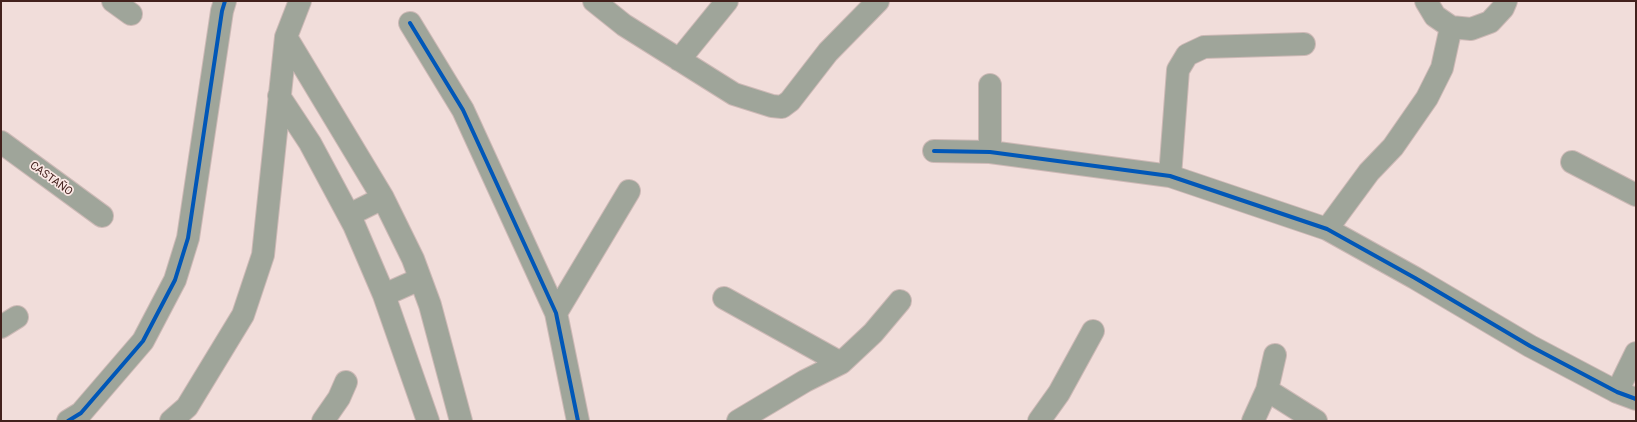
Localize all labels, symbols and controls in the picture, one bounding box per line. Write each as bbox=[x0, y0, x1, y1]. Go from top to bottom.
street label: CASTAÑO bbox=[27, 159, 75, 199]

